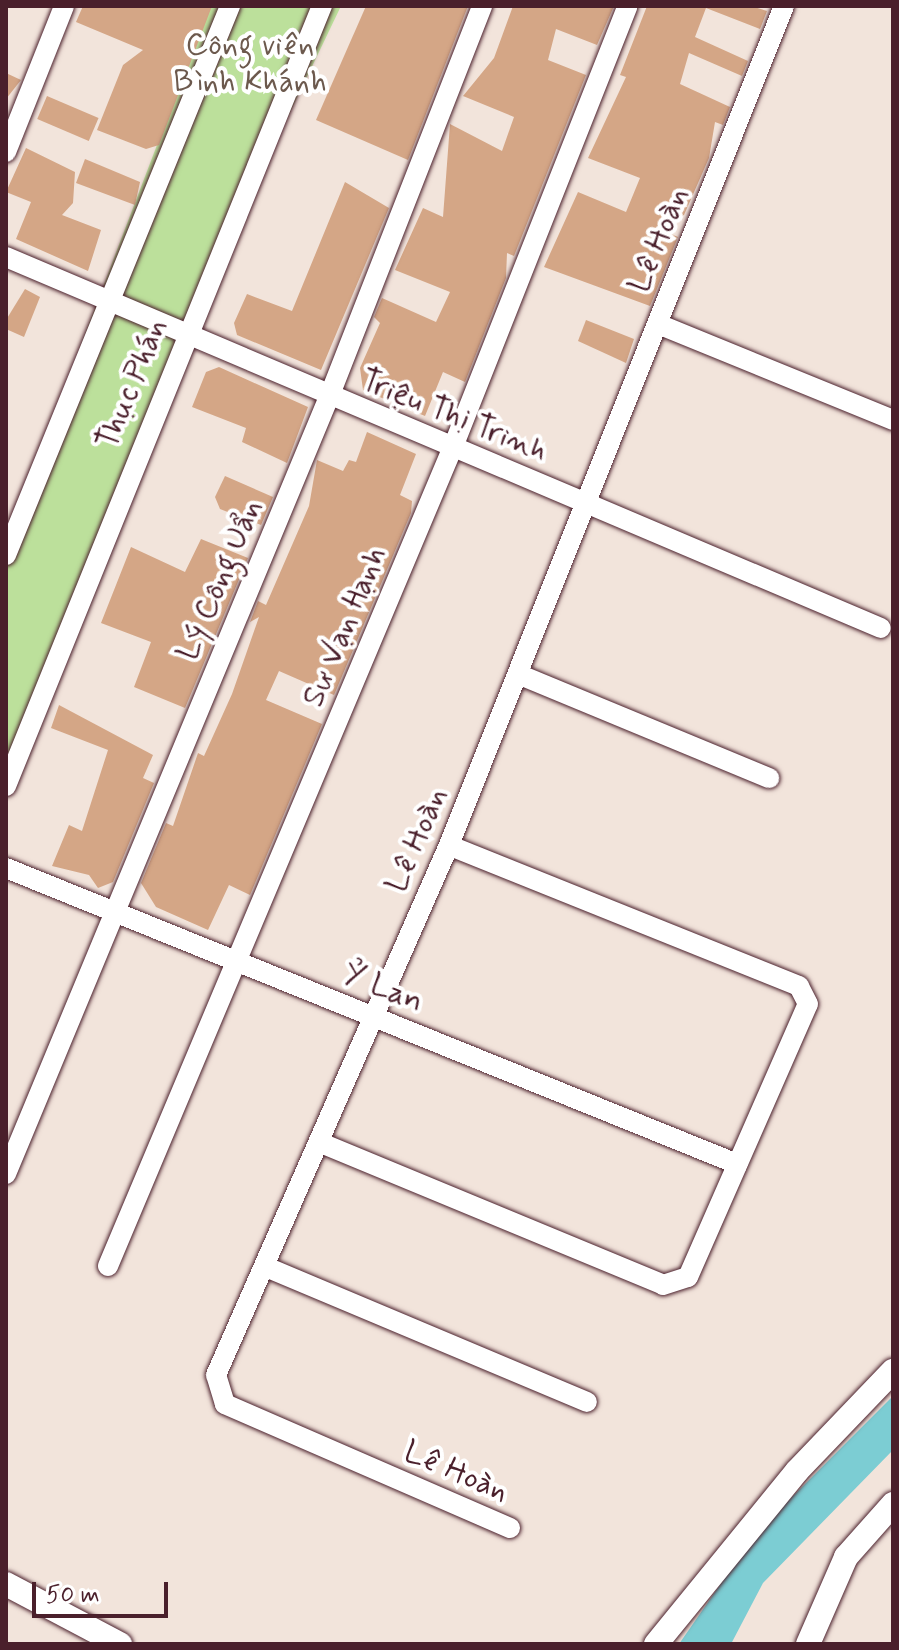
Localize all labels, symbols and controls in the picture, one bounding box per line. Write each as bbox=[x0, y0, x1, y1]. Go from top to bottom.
park label: Công viên Bình Khánh bbox=[171, 27, 329, 102]
street label: Lê Hoàn bbox=[621, 182, 697, 298]
street label: Thục Phán bbox=[88, 312, 176, 456]
street label: Triệu Thị Trinh bbox=[355, 361, 553, 471]
street label: Lý Công Uẩn bbox=[169, 494, 271, 666]
street label: Sư Vạn Hạnh bbox=[294, 540, 396, 714]
street label: Lê Hoàn bbox=[378, 782, 456, 898]
street label: Ỷ Lan bbox=[337, 955, 429, 1021]
street label: Lê Hoàn bbox=[398, 1433, 514, 1511]
scale bar bbox=[36, 1566, 172, 1616]
text: 50 m bbox=[46, 1580, 100, 1611]

